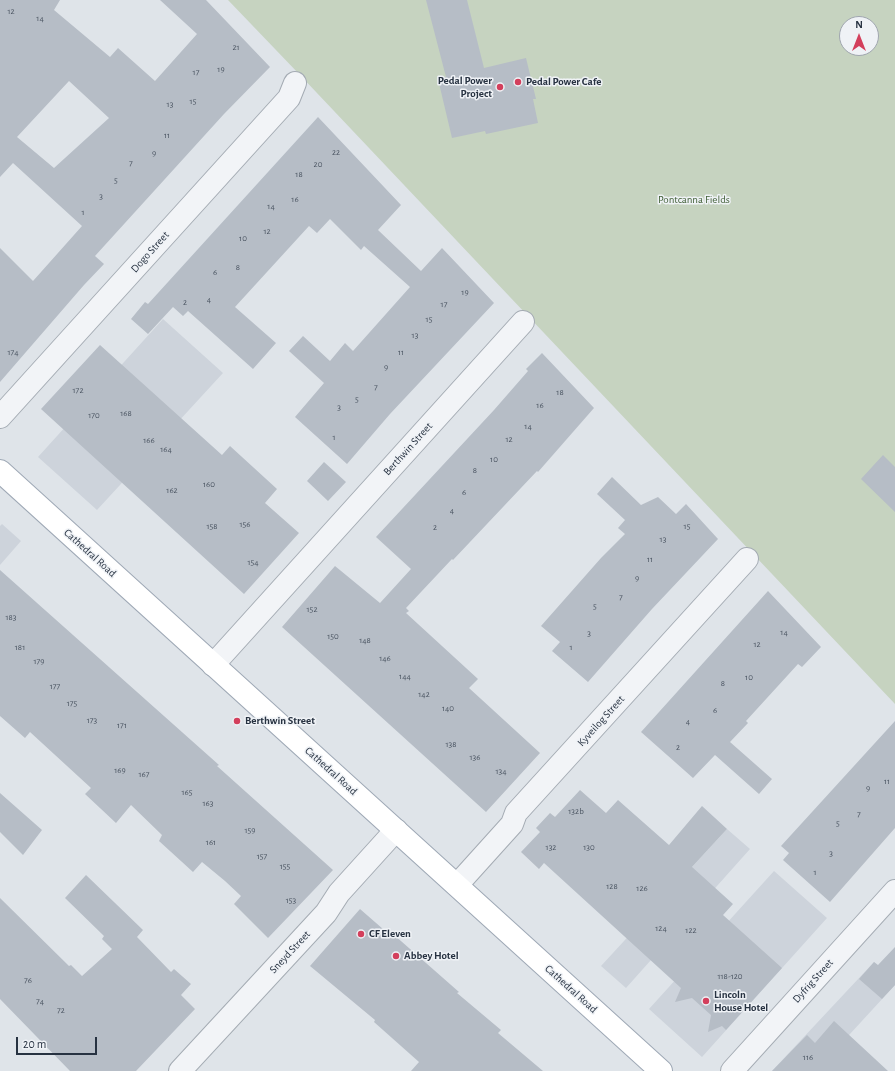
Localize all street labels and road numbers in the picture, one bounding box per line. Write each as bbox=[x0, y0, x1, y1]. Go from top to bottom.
street label: Dogo Street bbox=[128, 229, 172, 275]
street label: Berthwin Street bbox=[381, 420, 435, 478]
street label: Cathedral Road bbox=[61, 526, 119, 580]
street label: Kyveilog Street bbox=[575, 693, 627, 749]
street label: Cathedral Road bbox=[302, 744, 360, 798]
street label: Sneyd Street bbox=[267, 928, 313, 976]
street label: Dyfrig Street bbox=[790, 956, 836, 1006]
street label: Cathedral Road bbox=[542, 962, 600, 1016]

